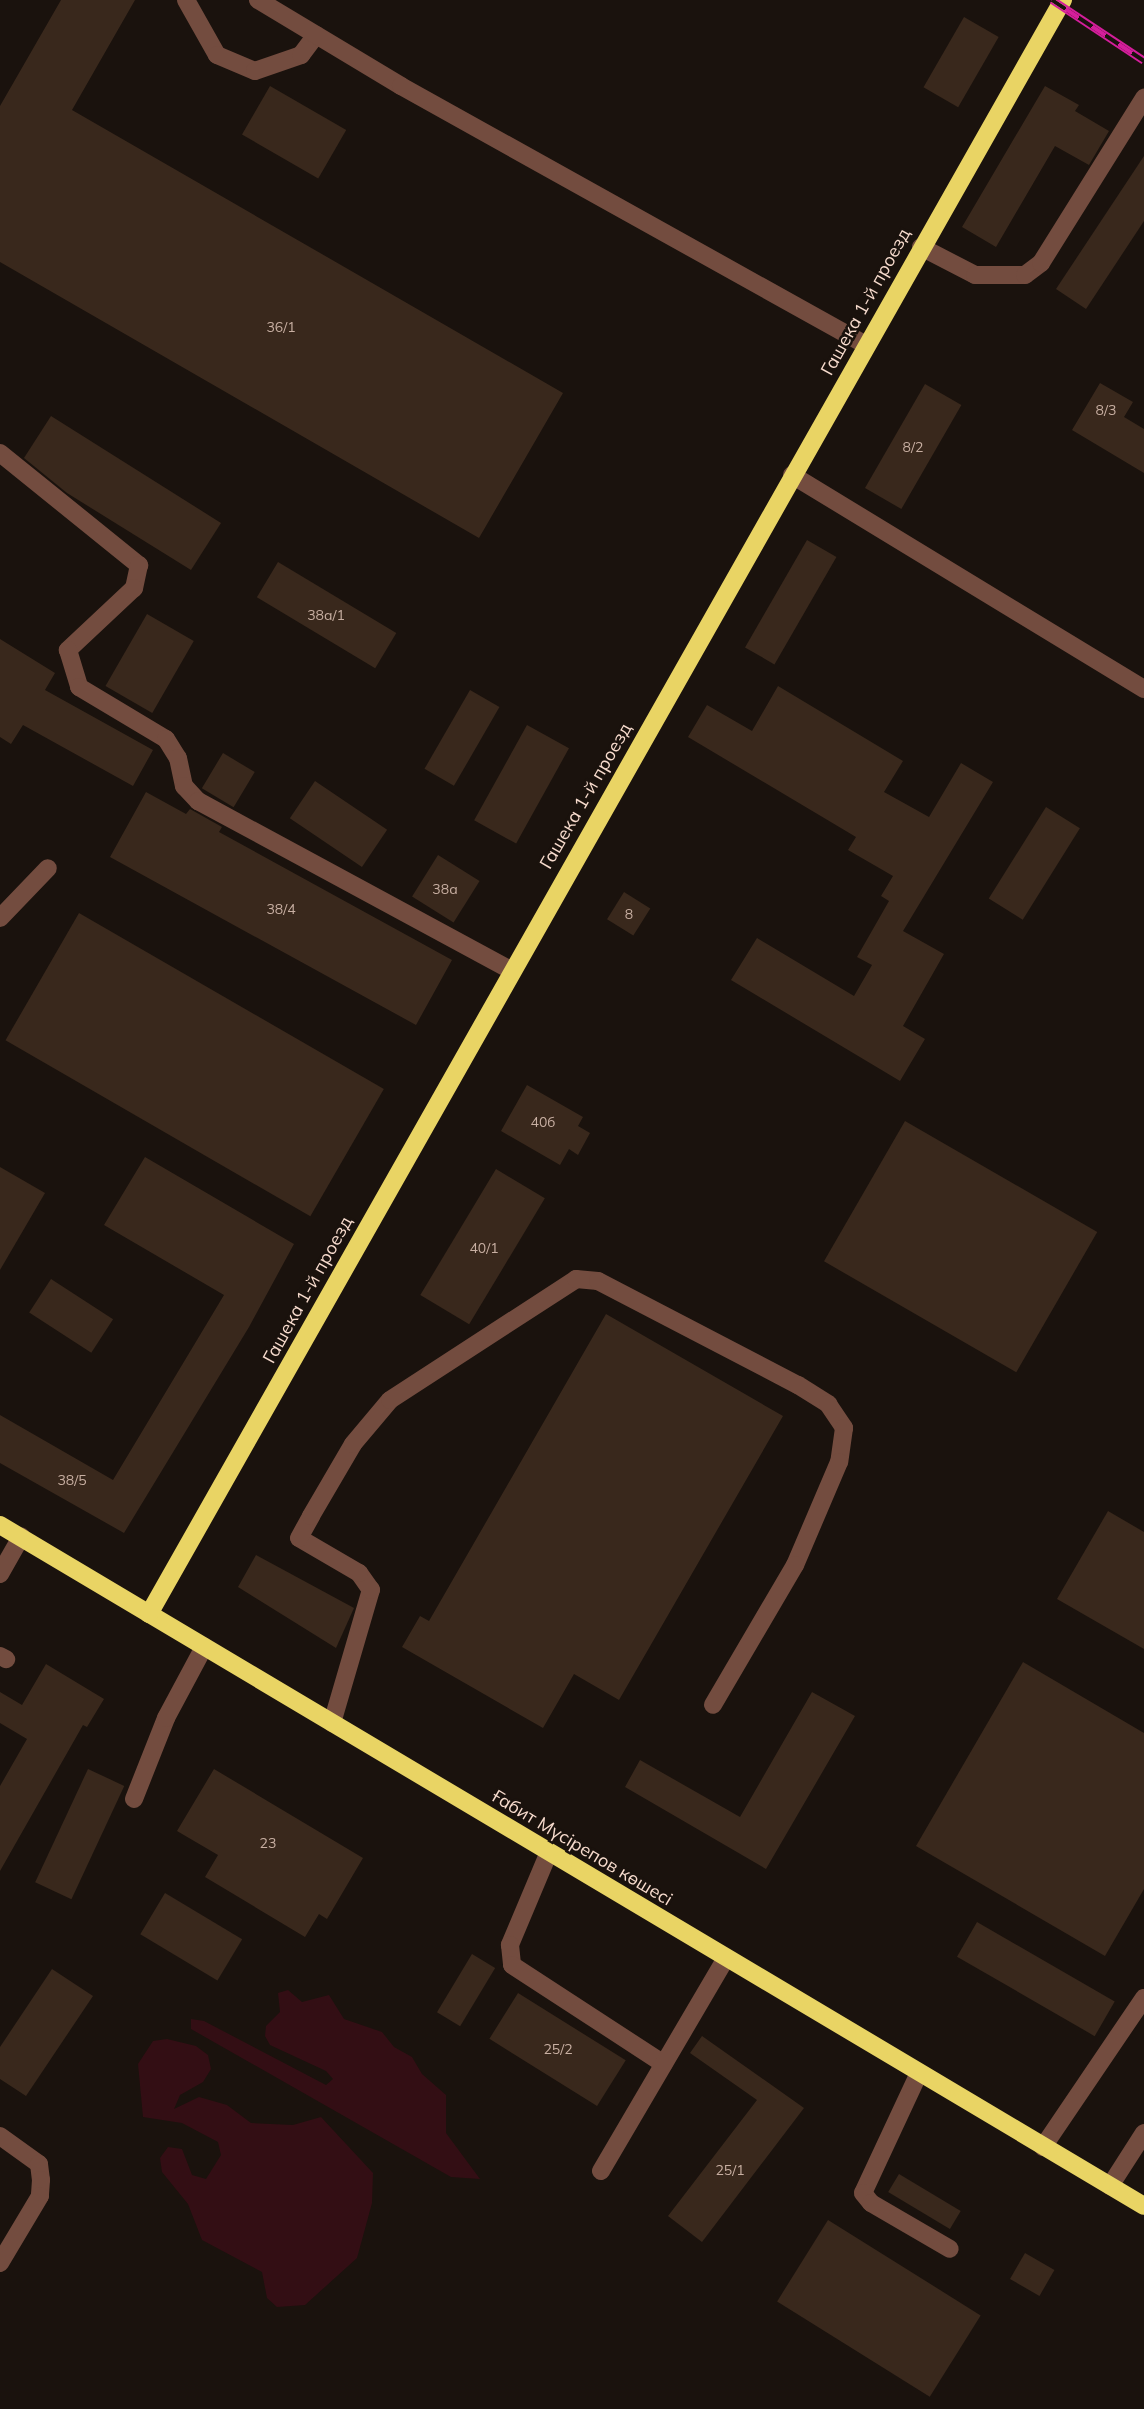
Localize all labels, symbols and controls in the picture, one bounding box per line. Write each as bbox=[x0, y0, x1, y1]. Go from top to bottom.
street label: Гашека 1-й проезд bbox=[817, 225, 915, 379]
house number: 36/1 bbox=[266, 319, 296, 335]
house number: 8/3 bbox=[1096, 402, 1116, 418]
house number: 8/2 bbox=[903, 439, 923, 455]
house number: 38а/1 bbox=[307, 607, 345, 623]
street label: Гашека 1-й проезд bbox=[535, 719, 637, 873]
house number: 38а bbox=[432, 881, 458, 897]
house number: 38/4 bbox=[266, 901, 296, 917]
house number: 8 bbox=[625, 906, 633, 922]
house number: 40б bbox=[531, 1114, 555, 1130]
street label: Гашека 1-й проезд bbox=[259, 1213, 357, 1367]
house number: 40/1 bbox=[469, 1240, 499, 1256]
house number: 38/5 bbox=[57, 1472, 87, 1488]
street label: Ғабит Мүсірепов көшесі bbox=[488, 1785, 676, 1911]
house number: 23 bbox=[260, 1835, 276, 1851]
house number: 25/2 bbox=[543, 2041, 573, 2057]
house number: 25/1 bbox=[715, 2162, 745, 2178]

